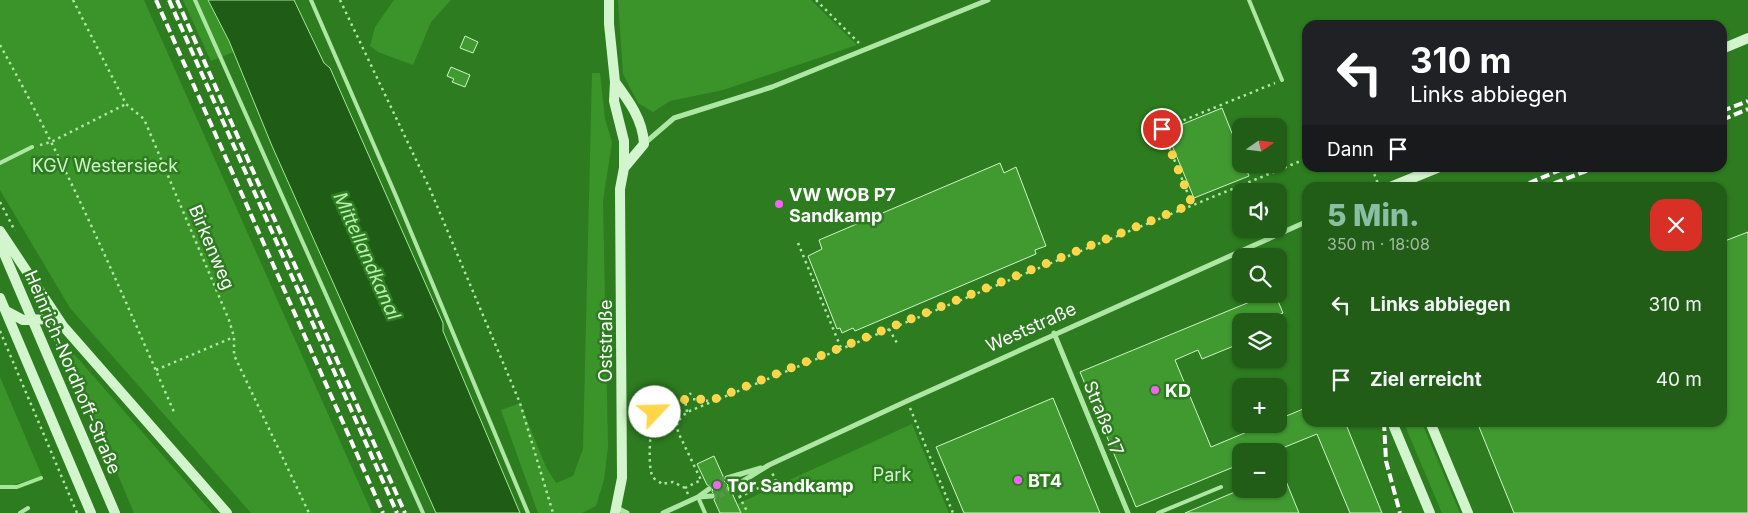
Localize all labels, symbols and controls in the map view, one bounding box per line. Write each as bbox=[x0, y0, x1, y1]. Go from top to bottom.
text: 310 m bbox=[1410, 39, 1512, 81]
icon: left bbox=[1327, 40, 1392, 105]
text: Links abbiegen bbox=[1410, 81, 1567, 107]
pin bbox=[1141, 108, 1183, 150]
icon: arrive bbox=[1148, 115, 1176, 143]
north arrow bbox=[1232, 118, 1288, 172]
map controls bbox=[1232, 118, 1287, 498]
icon: arrive bbox=[1384, 135, 1412, 163]
text: Dann bbox=[1327, 138, 1374, 161]
park label: KGV Westersieck bbox=[32, 155, 178, 176]
button: sound bbox=[1232, 183, 1287, 238]
place label: VW WOB P7 Sandkamp bbox=[789, 184, 896, 226]
water label: Mittellandkanal bbox=[329, 189, 406, 324]
text: 5 Min. bbox=[1327, 197, 1420, 233]
marker: VW WOB P7 Sandkamp bbox=[773, 198, 785, 210]
button: close bbox=[1650, 199, 1702, 251]
street label: Birkenweg bbox=[185, 202, 239, 292]
text: 350 m · 18:08 bbox=[1327, 234, 1430, 254]
button: search bbox=[1232, 248, 1287, 303]
street label: Heinrich-Nordhoff-Straße bbox=[21, 267, 125, 477]
icon: left bbox=[1327, 291, 1355, 319]
text: Links abbiegen bbox=[1370, 293, 1511, 316]
text: 310 m bbox=[1649, 293, 1702, 316]
street label: Weststraße bbox=[983, 298, 1079, 356]
street label: Oststraße bbox=[595, 300, 616, 382]
button: layers bbox=[1232, 313, 1287, 368]
icon: arrive bbox=[1327, 366, 1355, 394]
text: Ziel erreicht bbox=[1370, 368, 1482, 391]
text: 40 m bbox=[1656, 368, 1702, 391]
street label: Straße 17 bbox=[1080, 378, 1128, 458]
button: + bbox=[1232, 378, 1287, 433]
place label: KD bbox=[1165, 380, 1191, 401]
marker: KD bbox=[1149, 384, 1161, 396]
position arrow bbox=[628, 385, 680, 437]
button: − bbox=[1232, 443, 1287, 498]
park label: Park bbox=[873, 464, 911, 485]
place label: BT4 bbox=[1028, 470, 1062, 491]
marker: BT4 bbox=[1012, 474, 1024, 486]
place label: Tor Sandkamp bbox=[727, 475, 854, 496]
marker: Tor Sandkamp bbox=[711, 479, 723, 491]

